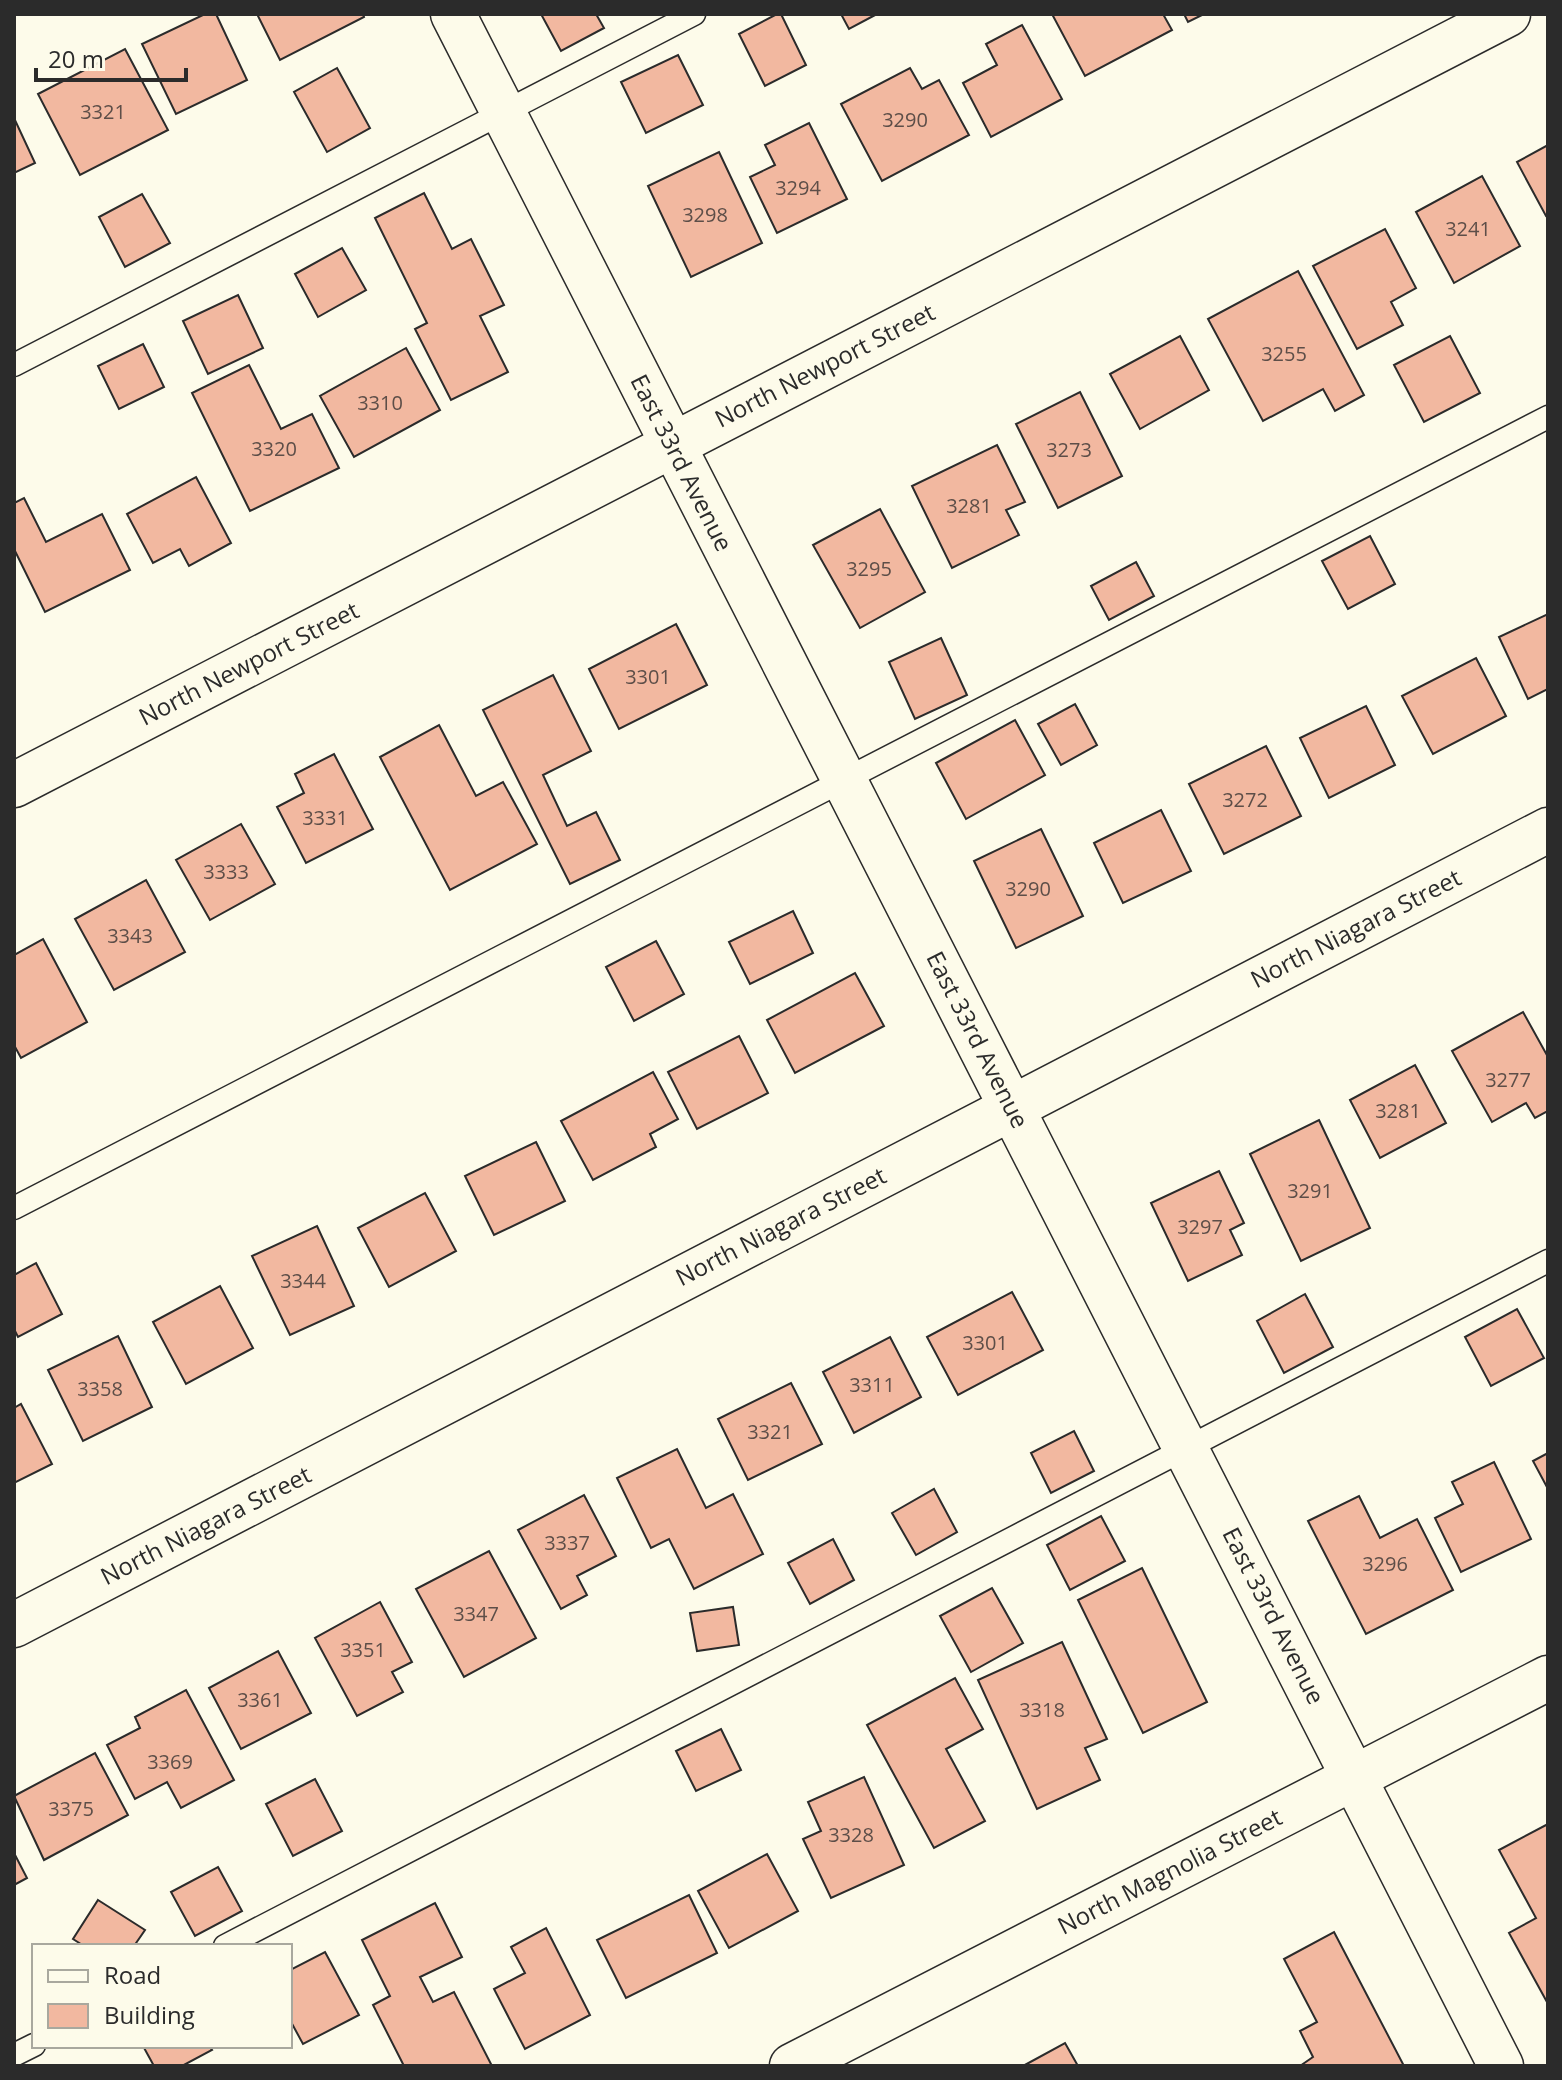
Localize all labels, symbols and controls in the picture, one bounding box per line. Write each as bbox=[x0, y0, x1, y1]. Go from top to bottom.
scale bar bbox=[36, 32, 186, 82]
text: 20 m bbox=[48, 42, 104, 75]
house number: 3321 bbox=[80, 98, 126, 125]
house number: 3290 bbox=[882, 106, 928, 133]
house number: 3294 bbox=[775, 174, 821, 201]
house number: 3298 bbox=[682, 201, 728, 228]
house number: 3241 bbox=[1445, 215, 1491, 242]
street label: North Newport Street bbox=[709, 295, 940, 434]
house number: 3255 bbox=[1261, 340, 1307, 367]
street label: East 33rd Avenue bbox=[623, 368, 741, 557]
house number: 3310 bbox=[357, 389, 403, 416]
house number: 3320 bbox=[251, 435, 297, 462]
house number: 3273 bbox=[1046, 436, 1092, 463]
house number: 3281 bbox=[946, 492, 992, 519]
house number: 3295 bbox=[846, 555, 892, 582]
street label: North Newport Street bbox=[133, 593, 364, 732]
house number: 3301 bbox=[625, 663, 671, 690]
house number: 3272 bbox=[1222, 786, 1268, 813]
house number: 3331 bbox=[302, 804, 348, 831]
house number: 3333 bbox=[203, 858, 249, 885]
street label: North Niagara Street bbox=[1244, 860, 1466, 995]
house number: 3290 bbox=[1005, 875, 1051, 902]
house number: 3343 bbox=[107, 922, 153, 949]
street label: East 33rd Avenue bbox=[919, 945, 1037, 1134]
house number: 3277 bbox=[1485, 1066, 1531, 1093]
house number: 3281 bbox=[1375, 1097, 1421, 1124]
street label: North Niagara Street bbox=[669, 1158, 891, 1293]
house number: 3291 bbox=[1287, 1177, 1333, 1204]
house number: 3297 bbox=[1177, 1213, 1223, 1240]
house number: 3344 bbox=[280, 1267, 326, 1294]
house number: 3301 bbox=[962, 1329, 1008, 1356]
house number: 3311 bbox=[849, 1371, 895, 1398]
house number: 3358 bbox=[77, 1375, 123, 1402]
house number: 3321 bbox=[747, 1418, 793, 1445]
street label: North Niagara Street bbox=[94, 1457, 316, 1592]
street label: East 33rd Avenue bbox=[1215, 1521, 1333, 1710]
house number: 3337 bbox=[544, 1529, 590, 1556]
house number: 3296 bbox=[1362, 1550, 1408, 1577]
house number: 3347 bbox=[453, 1600, 499, 1627]
house number: 3351 bbox=[340, 1636, 386, 1663]
house number: 3361 bbox=[237, 1686, 283, 1713]
house number: 3318 bbox=[1019, 1696, 1065, 1723]
house number: 3369 bbox=[147, 1748, 193, 1775]
house number: 3375 bbox=[48, 1795, 94, 1822]
street label: North Magnolia Street bbox=[1051, 1800, 1287, 1942]
house number: 3328 bbox=[828, 1821, 874, 1848]
legend bbox=[32, 1944, 292, 2048]
text: Road bbox=[104, 1958, 161, 1991]
text: Building bbox=[104, 1998, 195, 2031]

